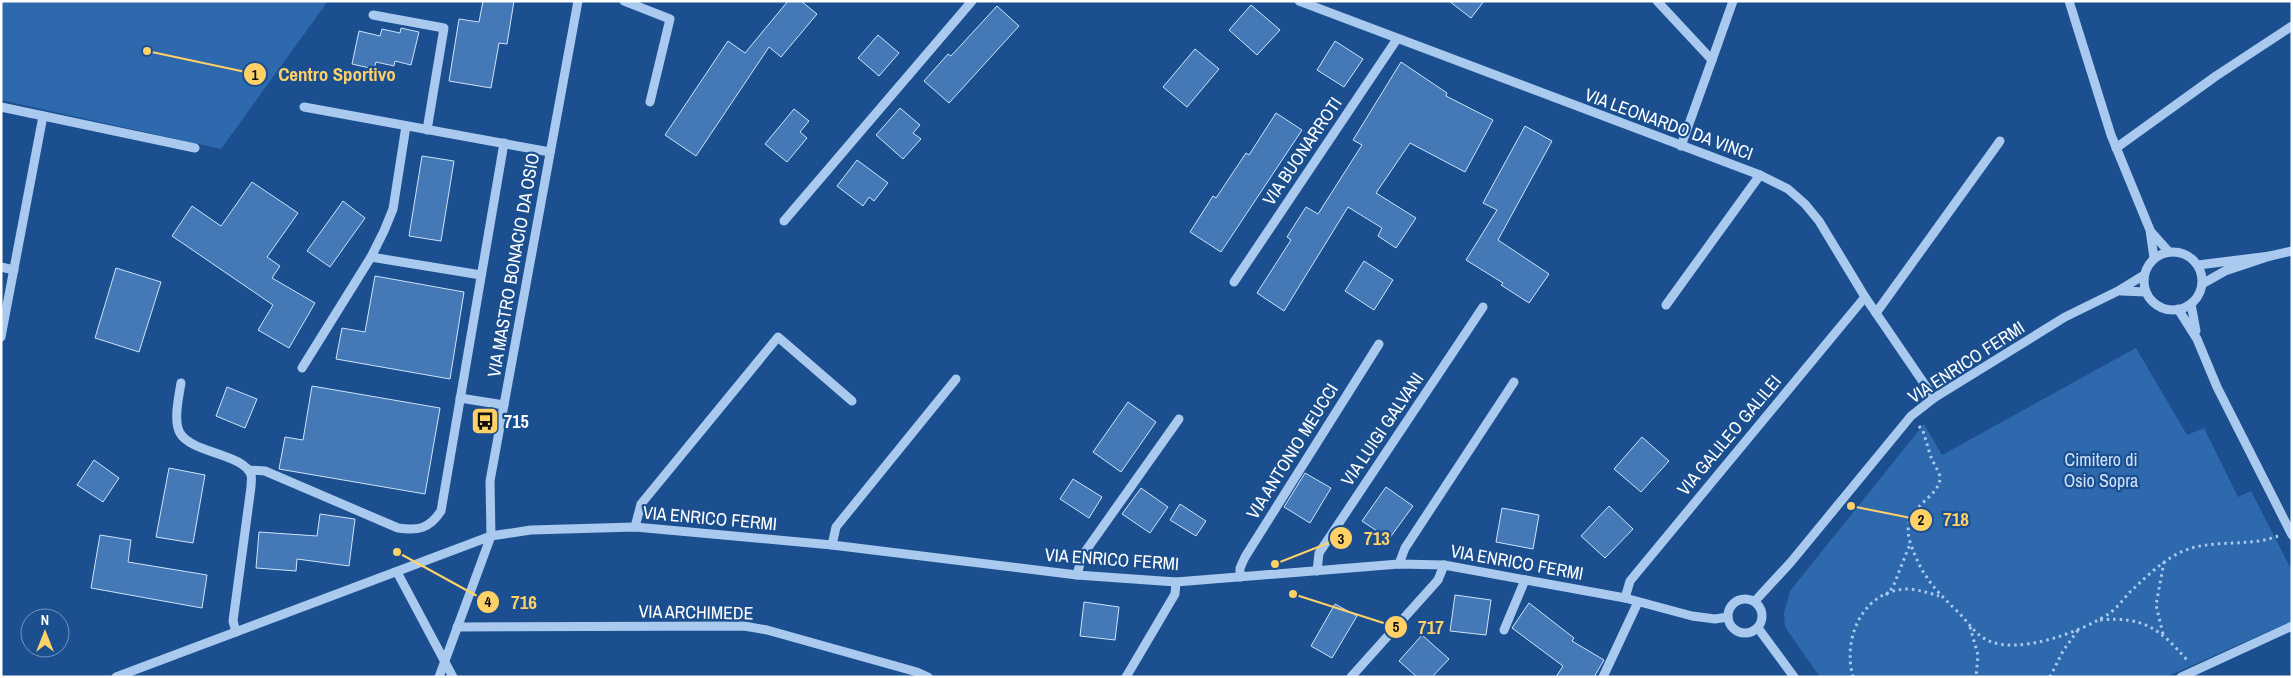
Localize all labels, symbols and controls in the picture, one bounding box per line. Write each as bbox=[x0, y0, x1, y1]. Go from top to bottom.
callout: Centro Sportivo bbox=[243, 57, 406, 91]
text: Centro Sportivo bbox=[278, 61, 396, 87]
text: 1 bbox=[252, 64, 259, 85]
street label: VIA LEONARDO DA VINCI bbox=[1581, 82, 1757, 166]
street label: VIA BUONARROTI bbox=[1257, 92, 1347, 210]
street label: VIA MASTRO BONACIO DA OSIO bbox=[481, 151, 545, 379]
street label: VIA ENRICO FERMI bbox=[1903, 315, 2029, 409]
street label: VIA LUIGI GALVANI bbox=[1335, 367, 1429, 491]
street label: VIA GALILEO GALILEI bbox=[1671, 369, 1787, 501]
street label: VIA ANTONIO MEUCCI bbox=[1240, 378, 1344, 524]
bus stop icon: 715 bbox=[470, 406, 500, 436]
place label: 715 bbox=[504, 409, 529, 434]
park label: Cimitero di Osio Sopra bbox=[2064, 447, 2138, 493]
street label: VIA ENRICO FERMI bbox=[642, 500, 778, 536]
callout: 718 bbox=[1908, 503, 1979, 537]
text: 718 bbox=[1943, 506, 1969, 532]
text: 2 bbox=[1918, 509, 1925, 530]
callout: 713 bbox=[1329, 521, 1400, 555]
text: 713 bbox=[1364, 525, 1390, 551]
text: 3 bbox=[1338, 528, 1345, 549]
street label: VIA ENRICO FERMI bbox=[1449, 538, 1585, 586]
street label: VIA ENRICO FERMI bbox=[1044, 542, 1180, 576]
callout: 716 bbox=[476, 585, 547, 619]
text: 716 bbox=[511, 589, 537, 615]
text: 4 bbox=[485, 591, 492, 612]
street label: VIA ARCHIMEDE bbox=[638, 598, 754, 626]
north arrow bbox=[20, 608, 70, 658]
callout: 717 bbox=[1383, 610, 1454, 644]
text: N bbox=[41, 611, 49, 629]
text: 717 bbox=[1418, 614, 1444, 640]
text: 5 bbox=[1393, 616, 1400, 637]

